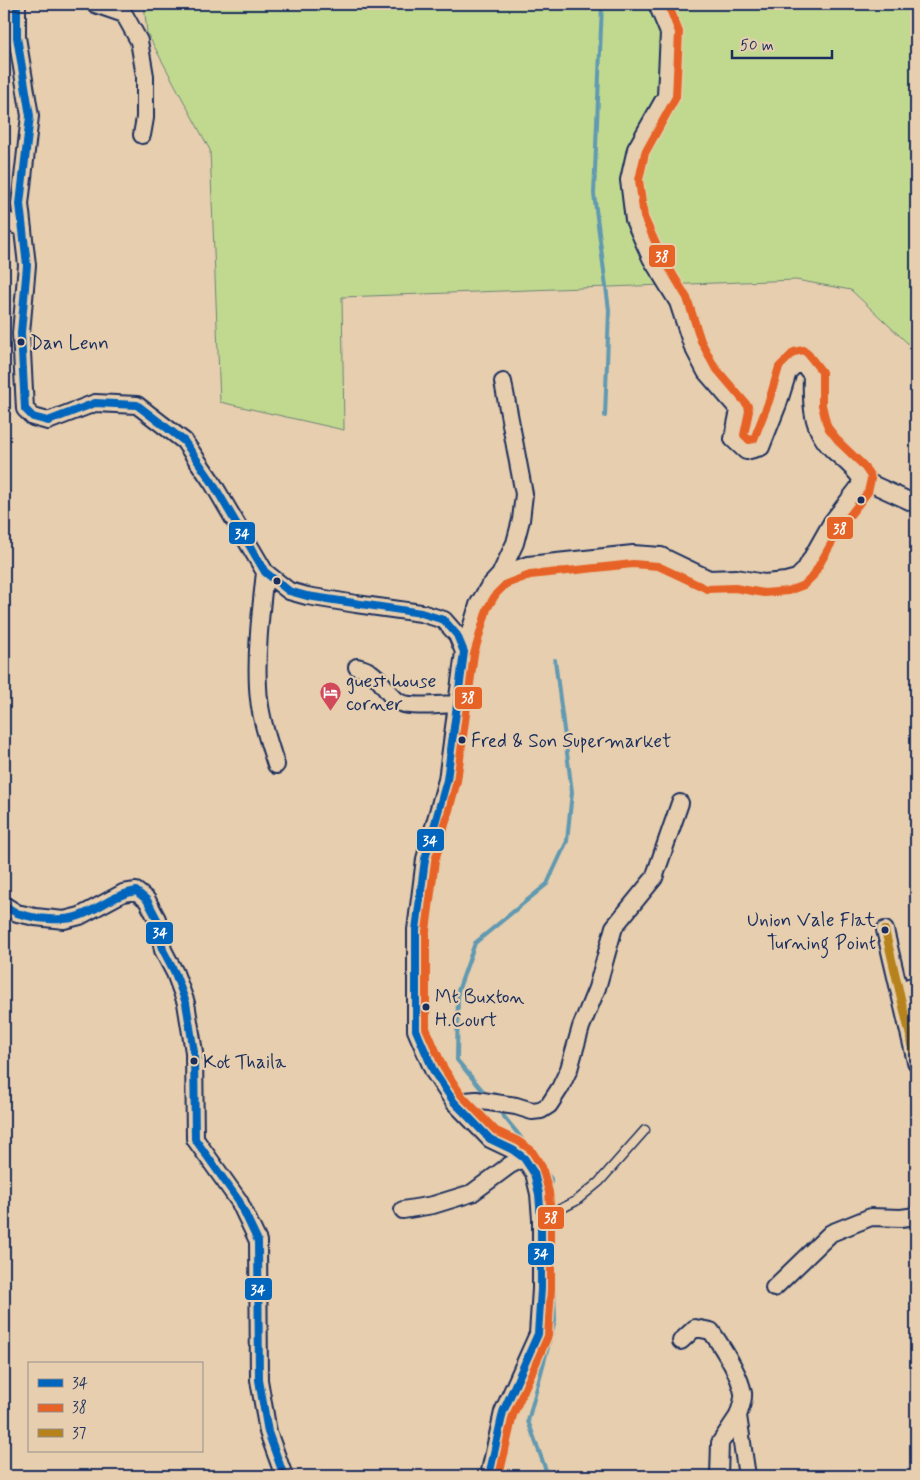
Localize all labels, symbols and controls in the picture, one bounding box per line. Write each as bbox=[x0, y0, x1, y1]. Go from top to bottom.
scale bar bbox=[732, 28, 832, 60]
text: 50 m bbox=[740, 36, 774, 56]
line badge: 38 bbox=[648, 244, 676, 268]
text: 38 bbox=[655, 248, 669, 266]
place label: Dan Lenn bbox=[30, 331, 109, 356]
marker: Dan Lenn bbox=[16, 337, 26, 347]
unlabelled marker bbox=[856, 495, 866, 505]
line badge: 38 bbox=[826, 516, 854, 540]
text: 38 bbox=[833, 520, 847, 538]
line badge: 34 bbox=[228, 521, 256, 545]
text: 34 bbox=[235, 525, 250, 543]
unlabelled marker bbox=[272, 576, 282, 586]
place label: guest house corner bbox=[346, 668, 437, 718]
hotel icon: guest house corner bbox=[318, 680, 342, 711]
line badge: 38 bbox=[454, 686, 483, 710]
text: 38 bbox=[461, 689, 475, 707]
place label: Fred & Son Supermarket bbox=[471, 729, 671, 754]
marker: Fred & Son Supermarket bbox=[457, 735, 467, 745]
line badge: 34 bbox=[416, 828, 445, 852]
text: 34 bbox=[423, 832, 438, 850]
place label: Union Vale Flat Turning Point bbox=[747, 908, 876, 959]
line badge: 34 bbox=[145, 921, 174, 945]
text: 34 bbox=[153, 924, 168, 942]
marker: Union Vale Flat Turning Point bbox=[880, 925, 890, 935]
place label: Mt Buxton H.Court bbox=[435, 985, 525, 1033]
marker: Mt Buxton H.Court bbox=[421, 1002, 431, 1012]
place label: Kot Thaila bbox=[203, 1050, 287, 1075]
marker: Kot Thaila bbox=[189, 1056, 199, 1066]
line badge: 38 bbox=[537, 1206, 565, 1230]
text: 38 bbox=[544, 1209, 558, 1227]
line badge: 34 bbox=[527, 1242, 555, 1266]
text: 34 bbox=[534, 1245, 549, 1263]
line badge: 34 bbox=[244, 1277, 273, 1301]
text: 34 bbox=[251, 1281, 266, 1299]
legend bbox=[28, 1362, 202, 1452]
text: 34 bbox=[72, 1374, 88, 1394]
text: 38 bbox=[72, 1398, 87, 1418]
text: 37 bbox=[72, 1424, 87, 1444]

